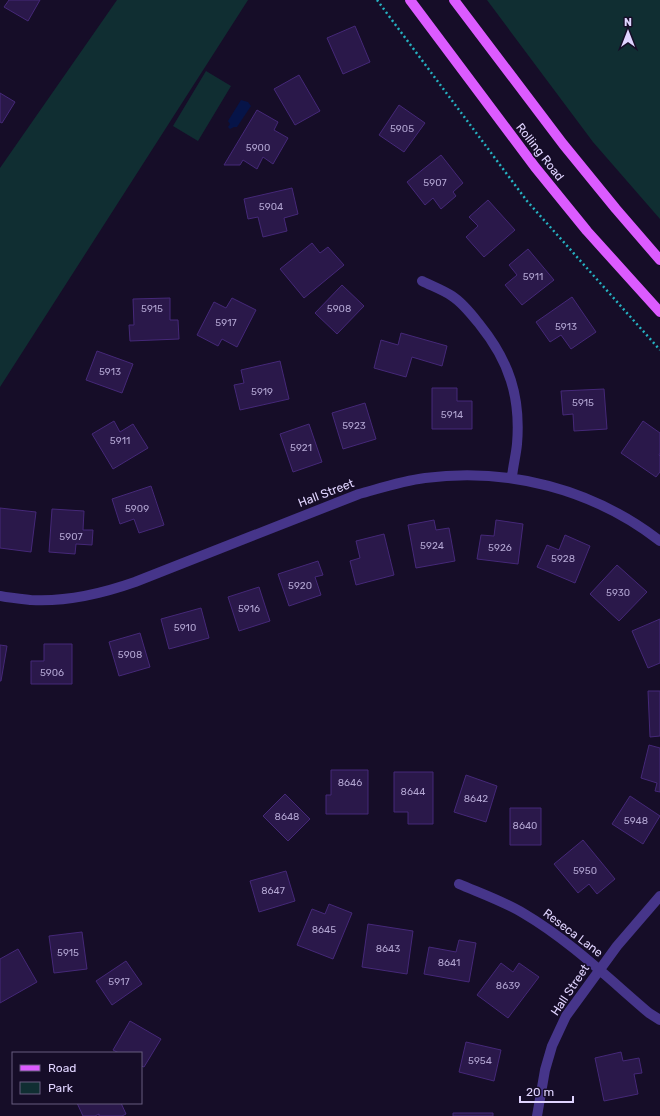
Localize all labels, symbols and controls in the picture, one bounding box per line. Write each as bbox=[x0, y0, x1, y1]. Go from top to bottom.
north arrow bbox=[608, 12, 648, 52]
text: N bbox=[624, 16, 632, 29]
street label: Rolling Road bbox=[513, 120, 567, 184]
house number: 5905 bbox=[390, 123, 414, 135]
house number: 5900 bbox=[246, 142, 270, 154]
house number: 5907 bbox=[423, 177, 447, 189]
house number: 5904 bbox=[259, 201, 283, 213]
house number: 5911 bbox=[523, 271, 543, 283]
house number: 5915 bbox=[141, 303, 163, 315]
house number: 5908 bbox=[327, 303, 351, 315]
house number: 5917 bbox=[215, 317, 237, 329]
house number: 5913 bbox=[555, 321, 577, 333]
house number: 5913 bbox=[99, 366, 121, 378]
house number: 5919 bbox=[251, 386, 273, 398]
house number: 5915 bbox=[572, 397, 594, 409]
house number: 5914 bbox=[441, 409, 463, 421]
house number: 5923 bbox=[342, 420, 366, 432]
house number: 5911 bbox=[110, 435, 130, 447]
house number: 5921 bbox=[290, 442, 312, 454]
street label: Hall Street bbox=[296, 476, 356, 510]
house number: 5909 bbox=[125, 503, 149, 515]
house number: 5907 bbox=[59, 531, 83, 543]
house number: 5924 bbox=[420, 540, 444, 552]
house number: 5926 bbox=[488, 542, 512, 554]
house number: 5928 bbox=[551, 553, 575, 565]
house number: 5920 bbox=[288, 580, 312, 592]
house number: 5930 bbox=[606, 587, 630, 599]
house number: 5916 bbox=[238, 603, 260, 615]
house number: 5910 bbox=[174, 622, 196, 634]
house number: 5908 bbox=[118, 649, 142, 661]
house number: 5906 bbox=[40, 667, 64, 679]
house number: 8646 bbox=[338, 777, 362, 789]
house number: 8644 bbox=[401, 786, 425, 798]
house number: 8642 bbox=[464, 793, 488, 805]
house number: 8648 bbox=[275, 811, 299, 823]
house number: 5948 bbox=[624, 815, 648, 827]
house number: 8640 bbox=[513, 820, 537, 832]
house number: 5950 bbox=[573, 865, 597, 877]
house number: 8647 bbox=[261, 885, 285, 897]
street label: Reseca Lane bbox=[540, 906, 606, 960]
house number: 8645 bbox=[312, 924, 336, 936]
house number: 8643 bbox=[376, 943, 400, 955]
house number: 5915 bbox=[57, 947, 79, 959]
house number: 8641 bbox=[438, 957, 460, 969]
street label: Hall Street bbox=[548, 962, 592, 1018]
house number: 5917 bbox=[108, 976, 130, 988]
house number: 8639 bbox=[496, 980, 520, 992]
legend bbox=[12, 1052, 142, 1104]
house number: 5954 bbox=[468, 1055, 492, 1067]
text: Road bbox=[48, 1061, 76, 1075]
scale bar bbox=[520, 1078, 573, 1104]
text: Park bbox=[48, 1081, 74, 1095]
text: 20 m bbox=[526, 1085, 554, 1099]

